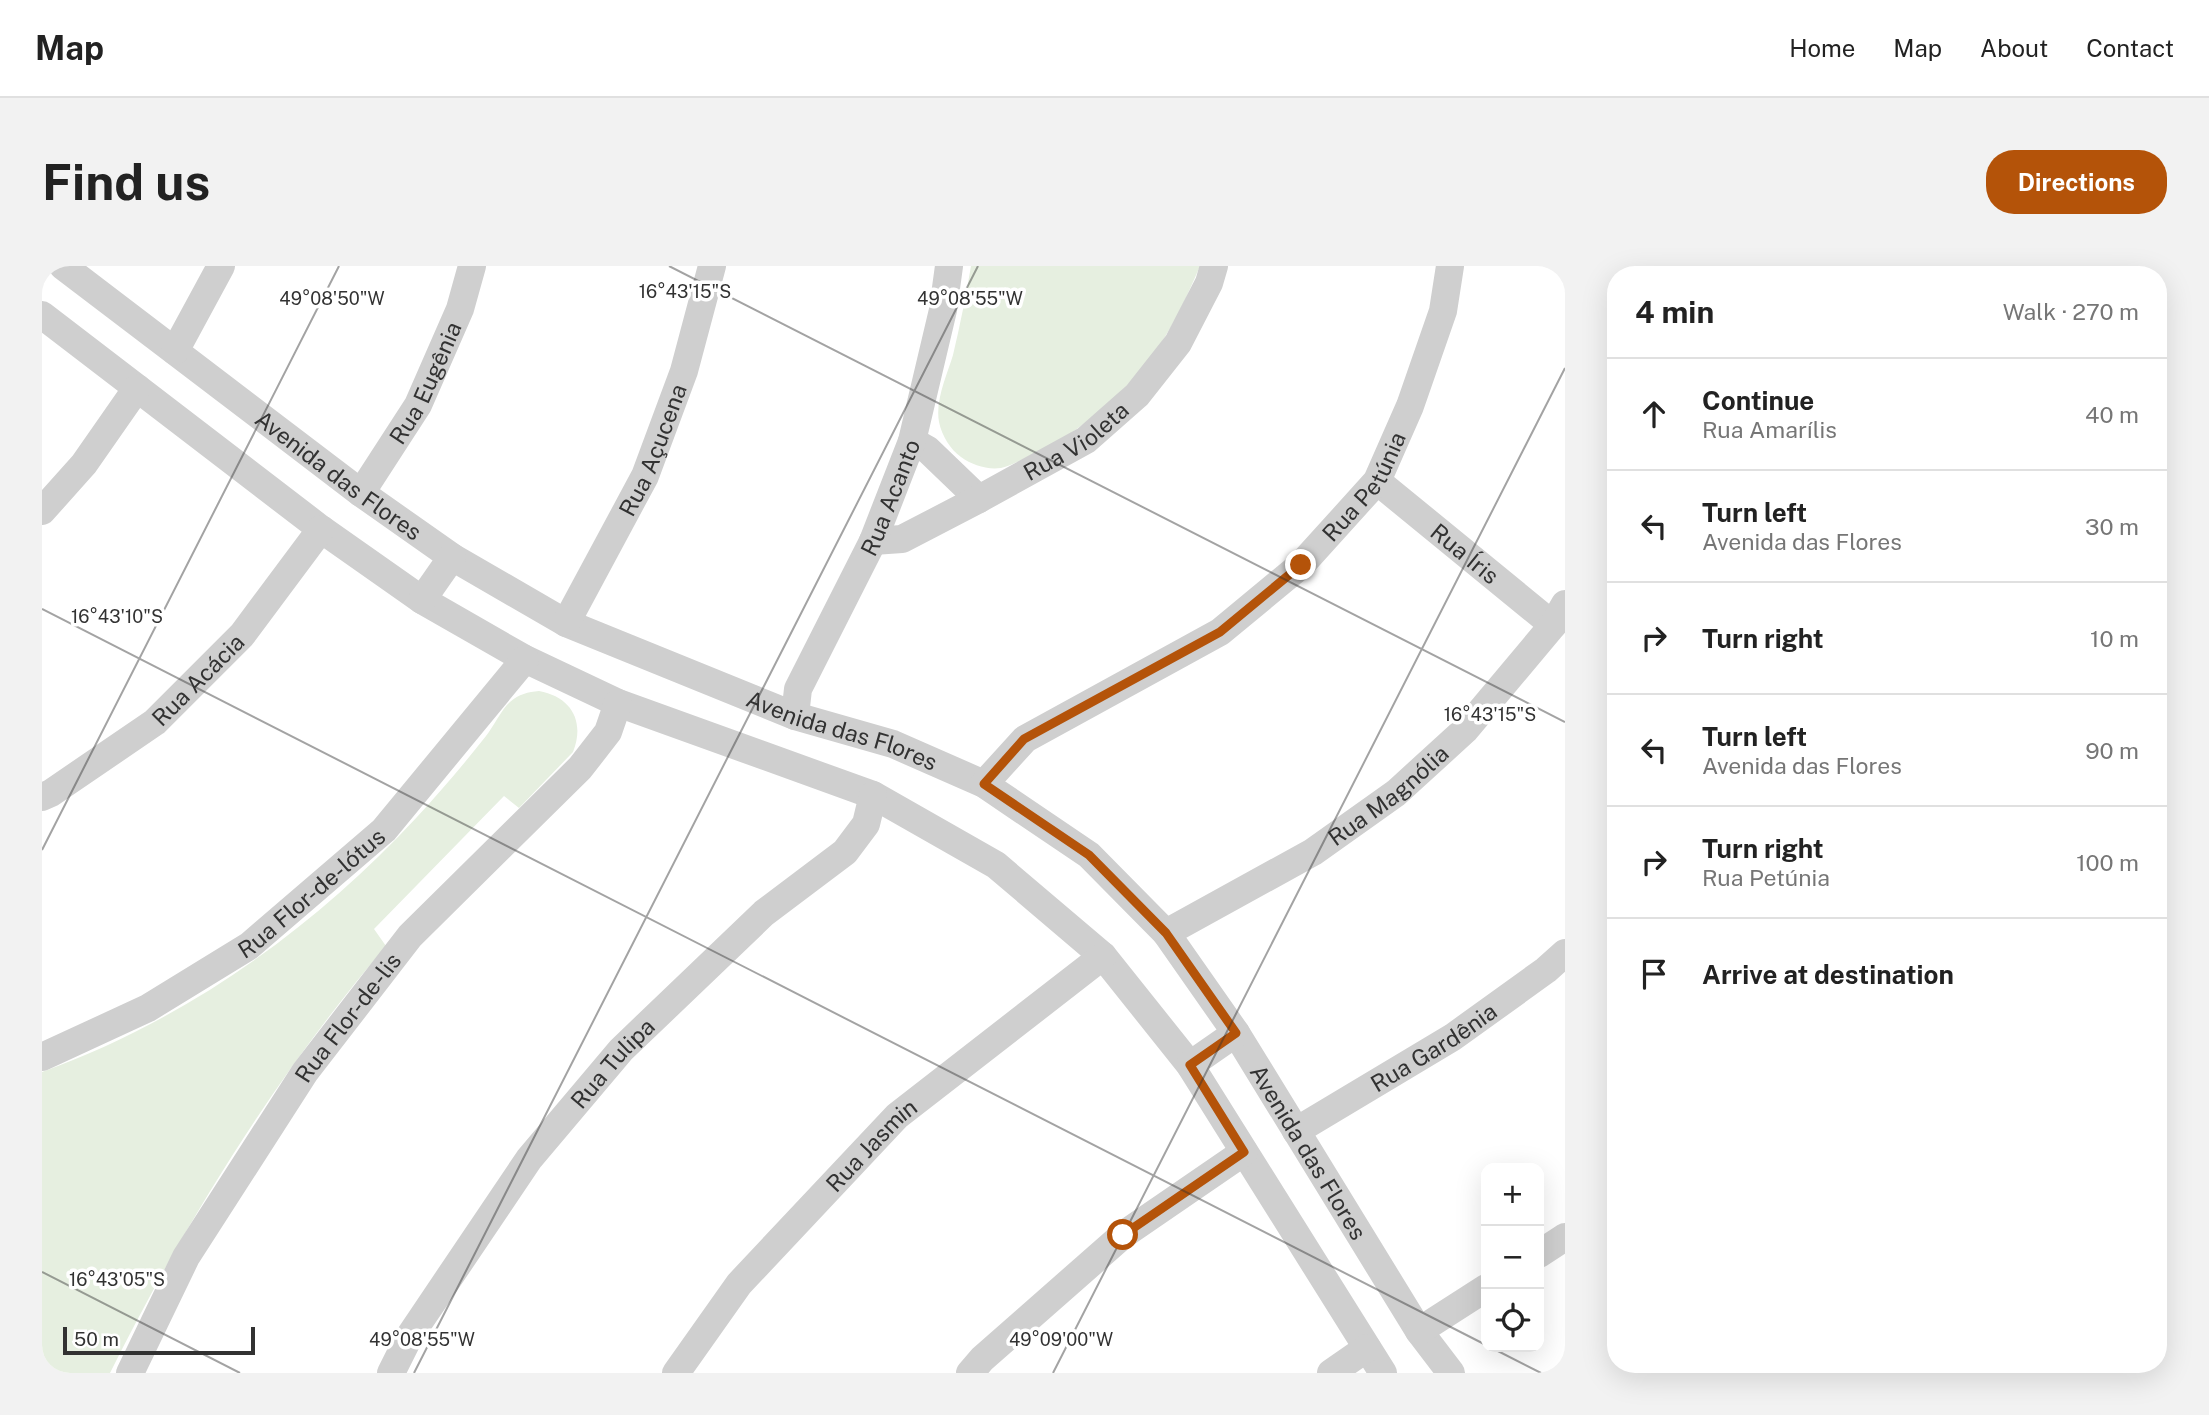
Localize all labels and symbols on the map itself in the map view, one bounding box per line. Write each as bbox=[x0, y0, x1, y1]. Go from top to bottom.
text: 16°43'15"S bbox=[639, 281, 731, 302]
text: 49°08'50"W bbox=[279, 288, 385, 309]
text: 49°08'55"W bbox=[917, 288, 1023, 309]
street label: Rua Eugênia bbox=[383, 317, 466, 449]
street label: Rua Açucena bbox=[613, 380, 692, 520]
street label: Rua Violeta bbox=[1019, 396, 1134, 485]
street label: Avenida das Flores bbox=[250, 404, 427, 545]
street label: Rua Petúnia bbox=[1316, 428, 1410, 546]
street label: Rua Acanto bbox=[854, 435, 925, 560]
street label: Rua Íris bbox=[1426, 517, 1505, 589]
route end bbox=[1285, 549, 1316, 580]
text: 16°43'10"S bbox=[71, 606, 163, 627]
street label: Rua Acácia bbox=[146, 628, 249, 731]
street label: Avenida das Flores bbox=[743, 684, 942, 775]
text: 16°43'15"S bbox=[1444, 704, 1536, 725]
street label: Rua Magnólia bbox=[1322, 739, 1453, 851]
street label: Rua Flor-de-lótus bbox=[233, 822, 390, 963]
street label: Rua Flor-de-lis bbox=[289, 947, 406, 1087]
street label: Rua Gardênia bbox=[1365, 997, 1501, 1097]
street label: Rua Tulipa bbox=[565, 1012, 660, 1113]
street label: Avenida das Flores bbox=[1245, 1060, 1373, 1244]
street label: Rua Jasmin bbox=[820, 1092, 922, 1197]
route start bbox=[1107, 1219, 1138, 1250]
text: 16°43'05"S bbox=[69, 1269, 165, 1290]
scale bar bbox=[63, 1324, 256, 1356]
text: 49°08'55"W bbox=[369, 1329, 475, 1350]
text: 49°09'00"W bbox=[1009, 1329, 1113, 1350]

